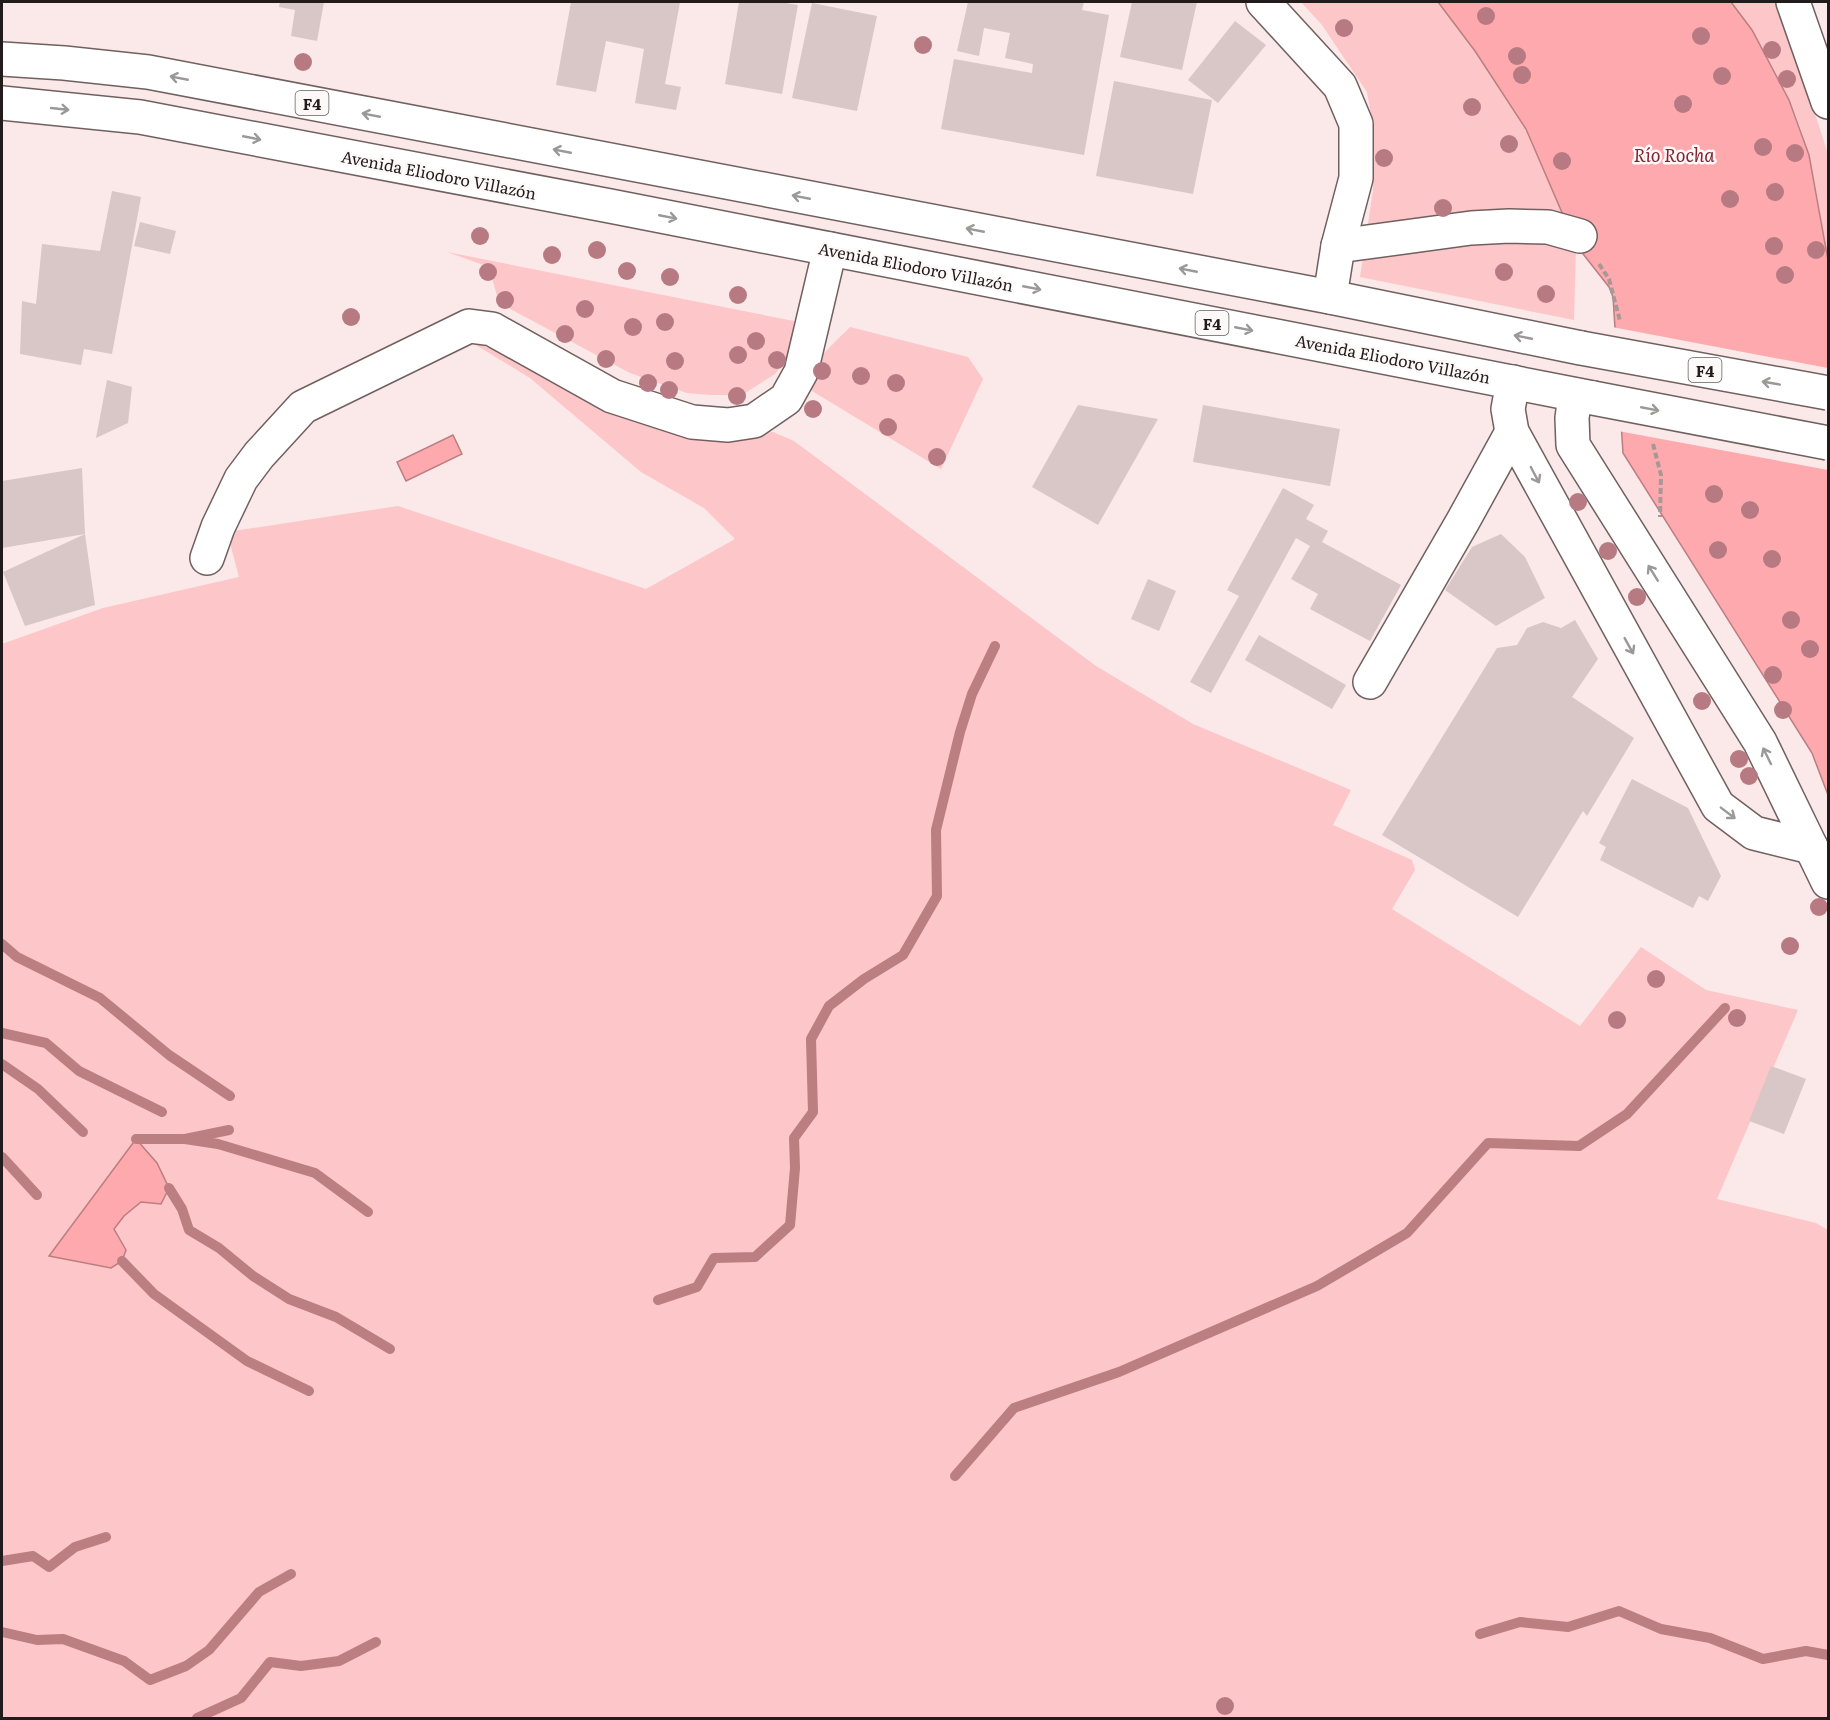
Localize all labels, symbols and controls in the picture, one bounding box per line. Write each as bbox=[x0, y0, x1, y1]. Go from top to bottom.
one-way arrow bbox=[170, 72, 189, 83]
road number: F4 bbox=[296, 91, 328, 115]
one-way arrow bbox=[49, 104, 69, 115]
one-way arrow bbox=[361, 109, 381, 120]
one-way arrow bbox=[242, 133, 262, 144]
water label: Río Rocha bbox=[1634, 141, 1715, 168]
street label: Avenida Eliodoro Villazón bbox=[340, 143, 539, 205]
one-way arrow bbox=[553, 145, 573, 156]
one-way arrow bbox=[792, 191, 812, 202]
one-way arrow bbox=[657, 212, 677, 223]
one-way arrow bbox=[966, 224, 986, 235]
street label: Avenida Eliodoro Villazón bbox=[817, 235, 1016, 297]
one-way arrow bbox=[1178, 264, 1198, 275]
one-way arrow bbox=[1022, 283, 1041, 294]
road number: F4 bbox=[1196, 311, 1228, 335]
one-way arrow bbox=[1234, 324, 1253, 335]
street label: Avenida Eliodoro Villazón bbox=[1294, 327, 1493, 389]
one-way arrow bbox=[1514, 330, 1533, 342]
road number: F4 bbox=[1688, 358, 1722, 382]
one-way arrow bbox=[1762, 377, 1781, 388]
one-way arrow bbox=[1640, 404, 1660, 415]
one-way arrow bbox=[1530, 466, 1541, 484]
one-way arrow bbox=[1647, 565, 1659, 582]
one-way arrow bbox=[1623, 637, 1635, 654]
one-way arrow bbox=[1760, 748, 1772, 766]
one-way arrow bbox=[1719, 807, 1735, 820]

